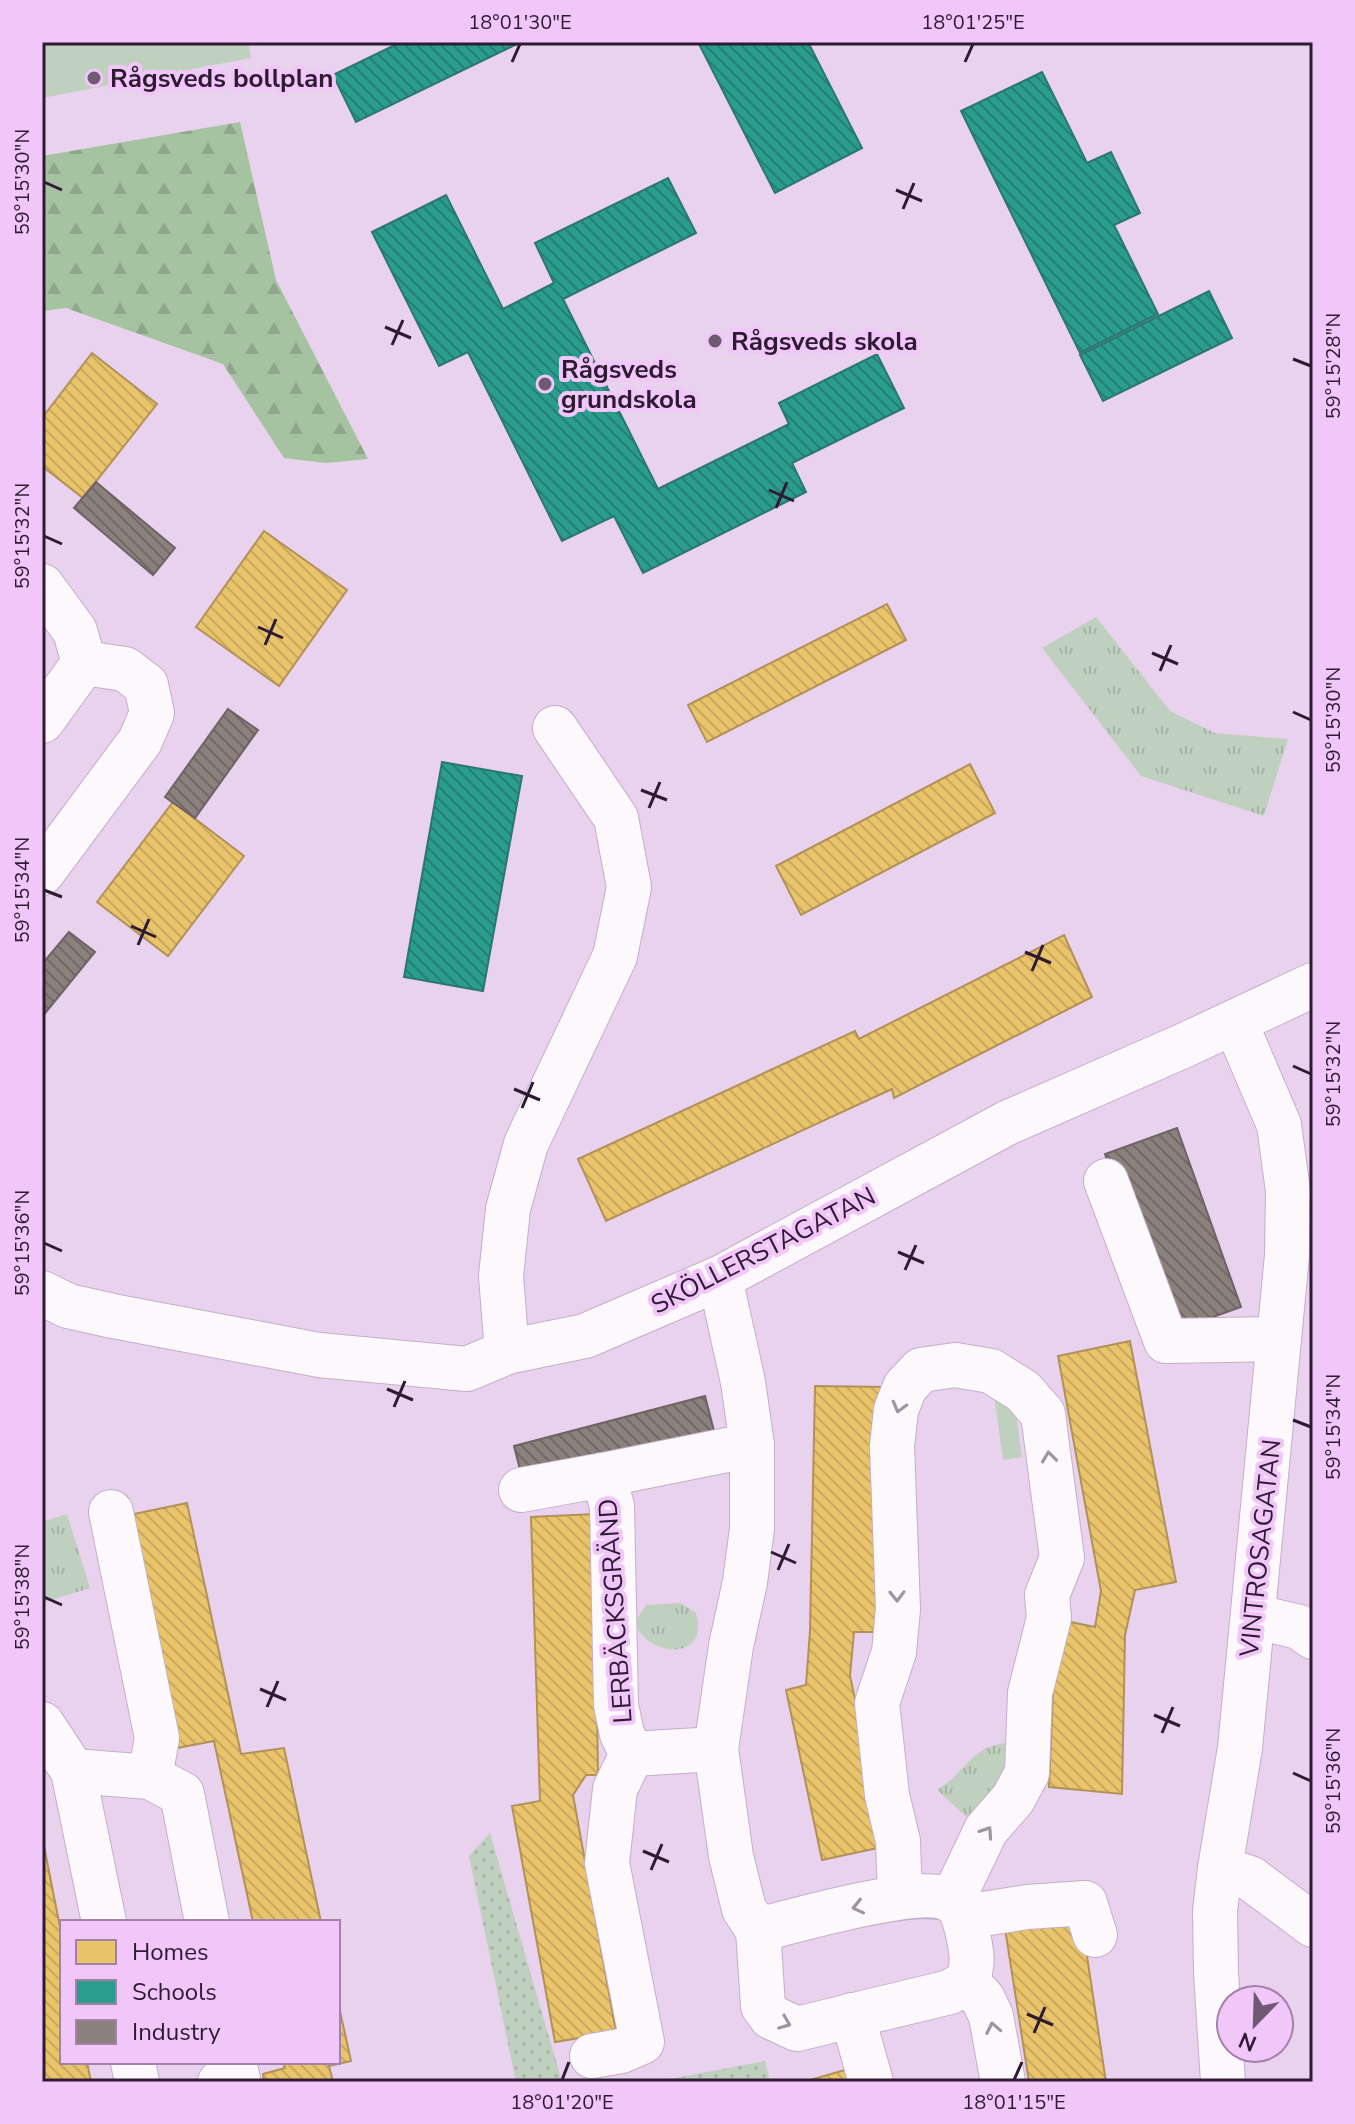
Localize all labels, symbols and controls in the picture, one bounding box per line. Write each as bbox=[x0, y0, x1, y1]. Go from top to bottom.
text: 18°01'30"E bbox=[468, 9, 572, 36]
text: 18°01'25"E bbox=[921, 9, 1025, 36]
place label: Rågsveds bollplan bbox=[110, 61, 333, 96]
marker: Rågsveds bollplan bbox=[85, 69, 103, 87]
text: 59°15'30"N bbox=[9, 129, 36, 235]
text: 59°15'28"N bbox=[1320, 313, 1347, 419]
place label: Rågsveds skola bbox=[731, 324, 918, 359]
marker: Rågsveds skola bbox=[706, 332, 724, 350]
place label: Rågsveds grundskola bbox=[561, 352, 697, 417]
marker: Rågsveds grundskola bbox=[536, 375, 554, 393]
text: 59°15'32"N bbox=[9, 483, 36, 589]
text: 59°15'30"N bbox=[1320, 667, 1347, 773]
text: 59°15'34"N bbox=[9, 837, 36, 943]
text: 59°15'32"N bbox=[1320, 1021, 1347, 1127]
street label: SKÖLLERSTAGATAN bbox=[645, 1179, 882, 1322]
text: 59°15'36"N bbox=[9, 1190, 36, 1296]
text: 59°15'34"N bbox=[1320, 1374, 1347, 1480]
one-way arrow bbox=[891, 1399, 908, 1413]
street label: VINTROSAGATAN bbox=[1232, 1437, 1289, 1660]
one-way arrow bbox=[1040, 1450, 1057, 1463]
street label: LERBÄCKSGRÄND bbox=[590, 1497, 641, 1725]
text: 59°15'38"N bbox=[9, 1544, 36, 1650]
one-way arrow bbox=[889, 1590, 906, 1603]
text: 59°15'36"N bbox=[1320, 1728, 1347, 1834]
one-way arrow bbox=[977, 1826, 992, 1840]
one-way arrow bbox=[852, 1898, 865, 1915]
legend bbox=[60, 1920, 340, 2064]
text: Homes bbox=[132, 1936, 208, 1968]
text: Schools bbox=[132, 1976, 217, 2008]
north arrow bbox=[1215, 1984, 1295, 2064]
one-way arrow bbox=[777, 2014, 792, 2030]
text: Industry bbox=[132, 2016, 221, 2048]
one-way arrow bbox=[986, 2021, 1003, 2035]
text: N bbox=[1234, 2024, 1261, 2059]
text: 18°01'20"E bbox=[510, 2089, 614, 2116]
text: 18°01'15"E bbox=[962, 2089, 1066, 2116]

